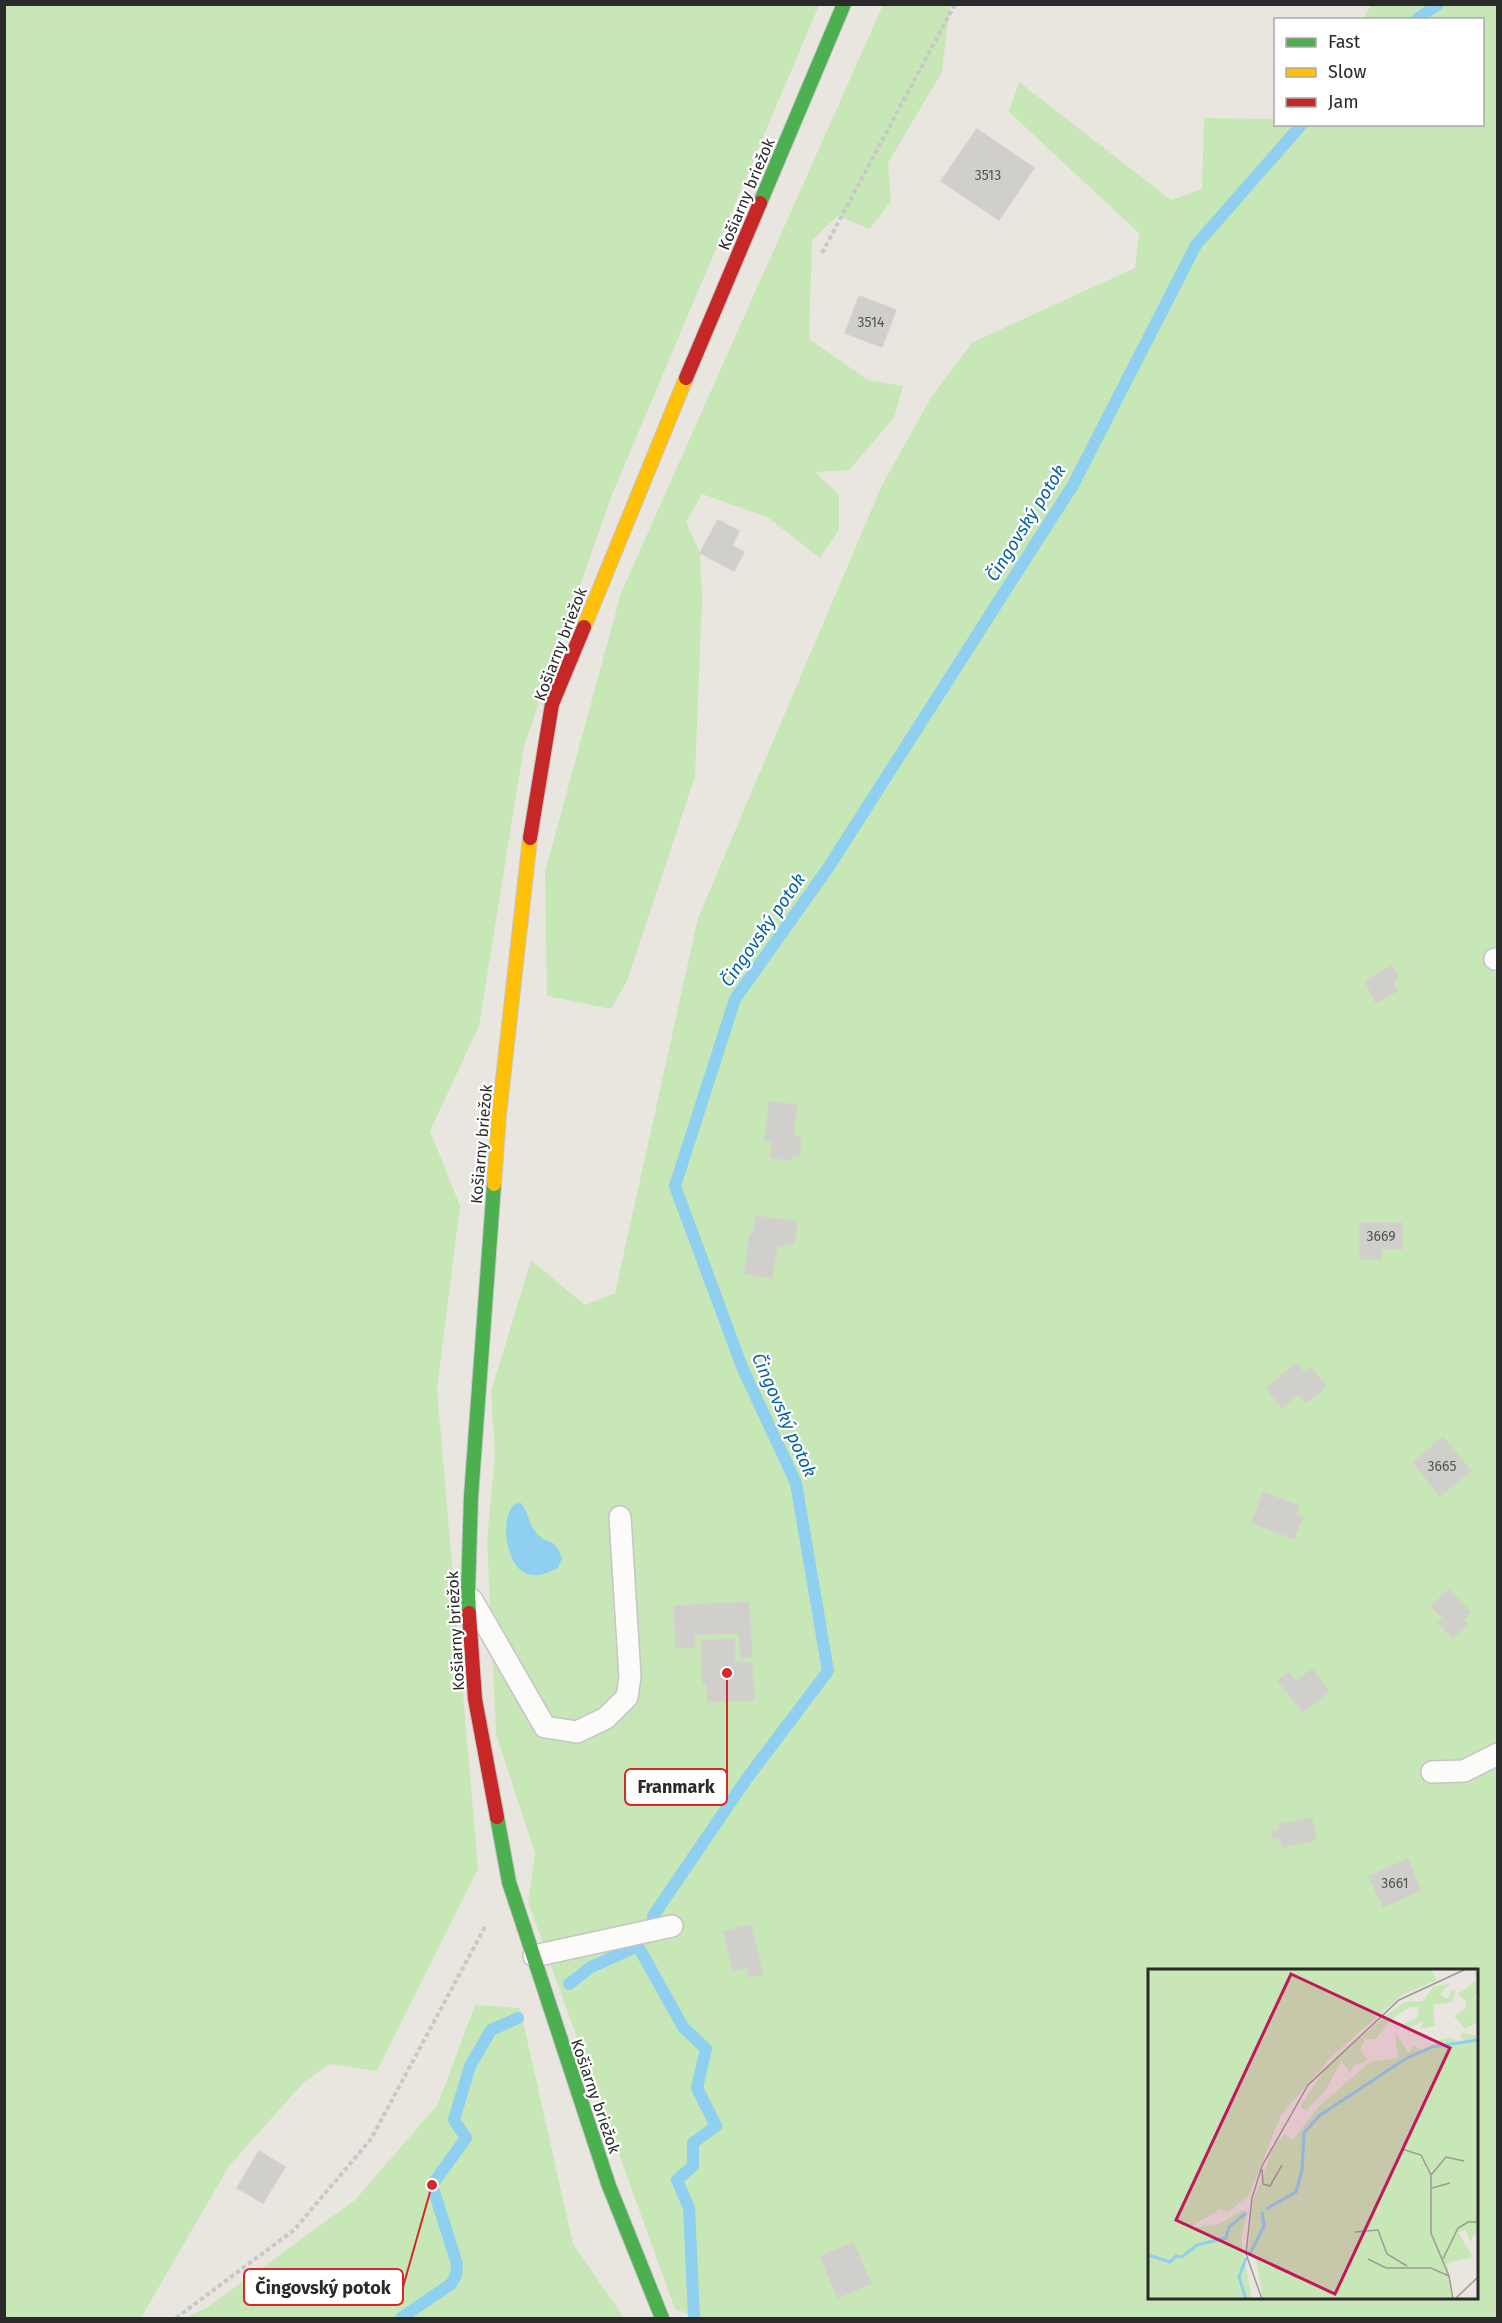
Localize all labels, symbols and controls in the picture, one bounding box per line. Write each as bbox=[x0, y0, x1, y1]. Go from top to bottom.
legend bbox=[1274, 18, 1484, 126]
text: Fast bbox=[1328, 31, 1361, 53]
text: Slow bbox=[1328, 61, 1367, 83]
text: Jam bbox=[1328, 91, 1359, 113]
street label: Košiarny briežok bbox=[714, 135, 779, 253]
house number: 3513 bbox=[975, 167, 1001, 184]
house number: 3514 bbox=[858, 314, 885, 331]
water label: Čingovský potok bbox=[981, 460, 1071, 585]
street label: Košiarny briežok bbox=[530, 584, 591, 704]
water label: Čingovský potok bbox=[716, 869, 810, 991]
street label: Košiarny briežok bbox=[467, 1083, 496, 1205]
house number: 3669 bbox=[1366, 1228, 1396, 1245]
water label: Čingovský potok bbox=[747, 1350, 821, 1481]
house number: 3665 bbox=[1428, 1458, 1456, 1475]
street label: Košiarny briežok bbox=[443, 1570, 468, 1691]
callout: Franmark bbox=[625, 1769, 727, 1805]
text: Franmark bbox=[637, 1776, 716, 1798]
house number: 3661 bbox=[1381, 1875, 1409, 1892]
inset map bbox=[1148, 1969, 1478, 2299]
street label: Košiarny briežok bbox=[567, 2036, 624, 2157]
callout: Čingovský potok bbox=[244, 2269, 403, 2305]
text: Čingovský potok bbox=[255, 2276, 392, 2299]

